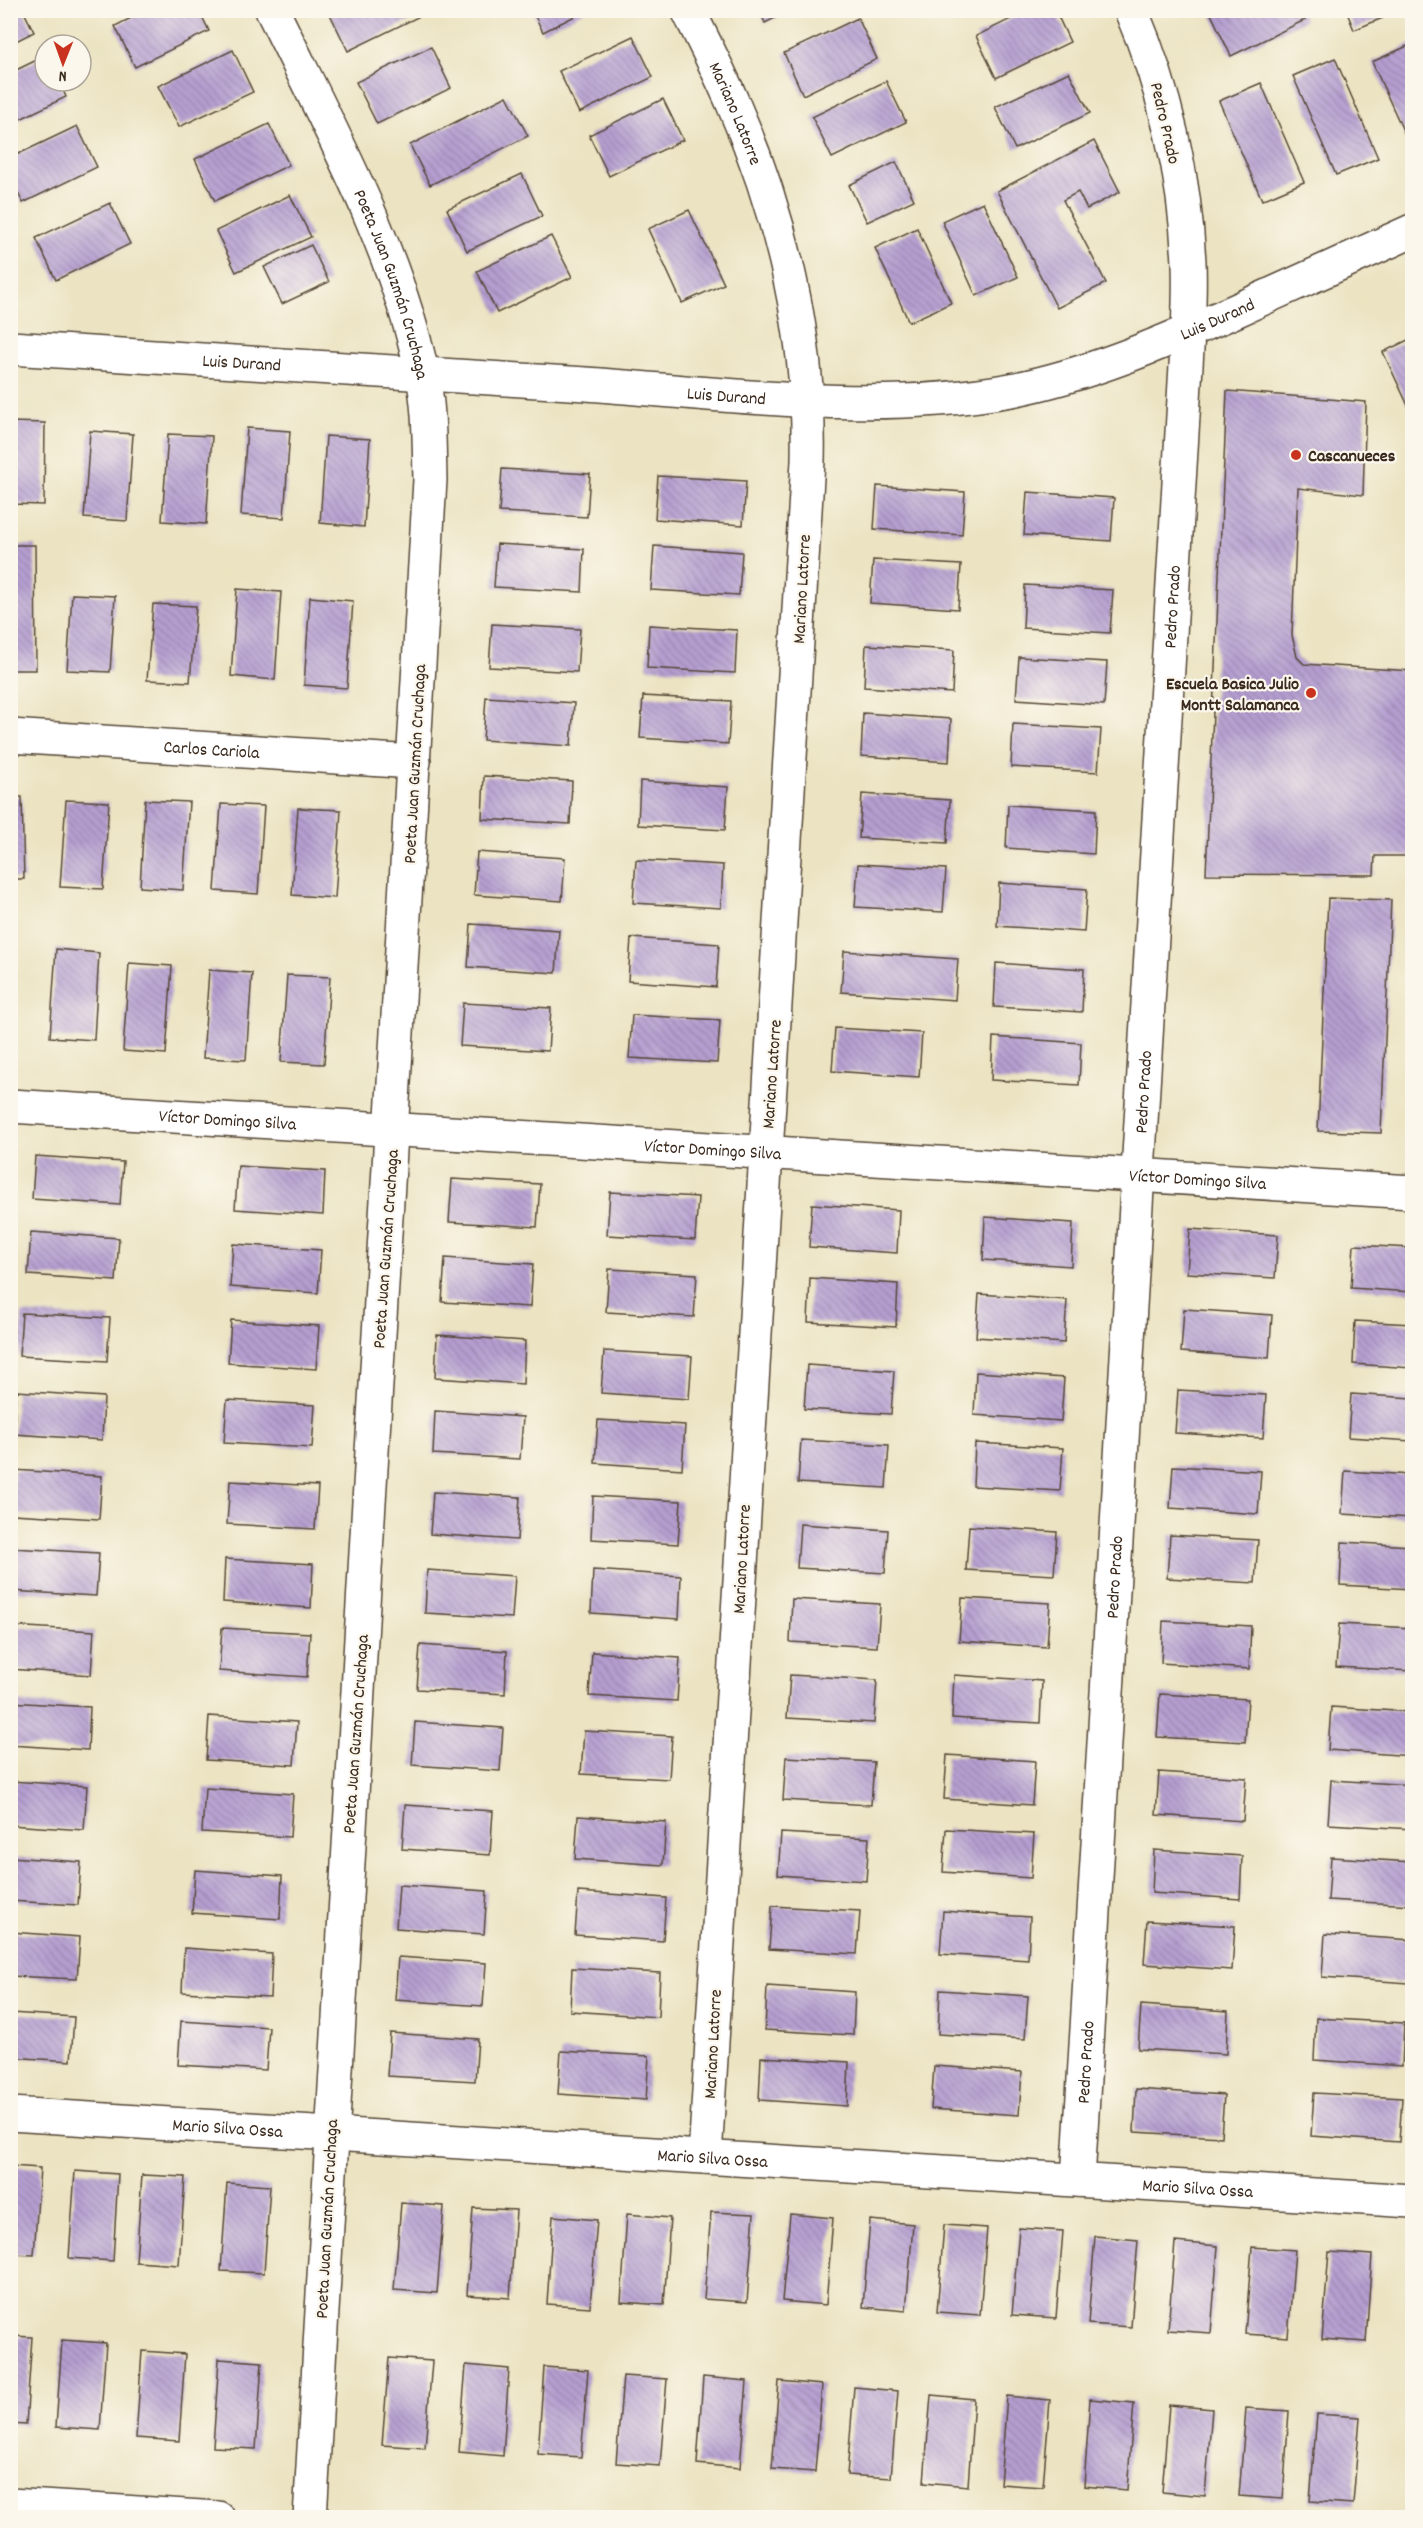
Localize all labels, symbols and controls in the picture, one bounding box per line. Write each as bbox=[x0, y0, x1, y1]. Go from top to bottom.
north arrow bbox=[33, 33, 93, 93]
street label: Mariano Latorre bbox=[701, 59, 766, 169]
text: N bbox=[59, 64, 67, 87]
street label: Pedro Prado bbox=[1142, 80, 1185, 167]
street label: Poeta Juan Guzmán Cruchaga bbox=[346, 186, 433, 383]
street label: Luis Durand bbox=[1177, 294, 1260, 348]
street label: Luis Durand bbox=[201, 350, 282, 380]
street label: Luis Durand bbox=[686, 382, 767, 413]
place label: Cascanueces bbox=[1308, 445, 1396, 470]
marker: Cascanueces bbox=[1289, 448, 1303, 462]
street label: Mariano Latorre bbox=[788, 534, 819, 645]
street label: Pedro Prado bbox=[1159, 565, 1189, 649]
street label: Poeta Juan Guzmán Cruchaga bbox=[399, 663, 434, 864]
place label: Escuela Basica Julio Montt Salamanca bbox=[1166, 673, 1300, 719]
marker: Escuela Basica Julio Montt Salamanca bbox=[1304, 686, 1318, 700]
street label: Carlos Cariola bbox=[163, 736, 261, 767]
street label: Mariano Latorre bbox=[757, 1019, 790, 1130]
street label: Pedro Prado bbox=[1130, 1050, 1160, 1134]
street label: Víctor Domingo Silva bbox=[158, 1105, 297, 1139]
street label: Víctor Domingo Silva bbox=[643, 1135, 782, 1168]
street label: Poeta Juan Guzmán Cruchaga bbox=[368, 1148, 407, 1350]
street label: Víctor Domingo Silva bbox=[1128, 1165, 1268, 1198]
street label: Mariano Latorre bbox=[728, 1504, 759, 1615]
street label: Pedro Prado bbox=[1101, 1535, 1131, 1619]
street label: Poeta Juan Guzmán Cruchaga bbox=[338, 1633, 377, 1835]
street label: Mariano Latorre bbox=[699, 1989, 730, 2100]
street label: Pedro Prado bbox=[1073, 2020, 1102, 2105]
street label: Mario Silva Ossa bbox=[171, 2114, 284, 2146]
street label: Poeta Juan Guzmán Cruchaga bbox=[311, 2118, 346, 2319]
street label: Mario Silva Ossa bbox=[656, 2144, 769, 2176]
street label: Mario Silva Ossa bbox=[1142, 2174, 1254, 2206]

